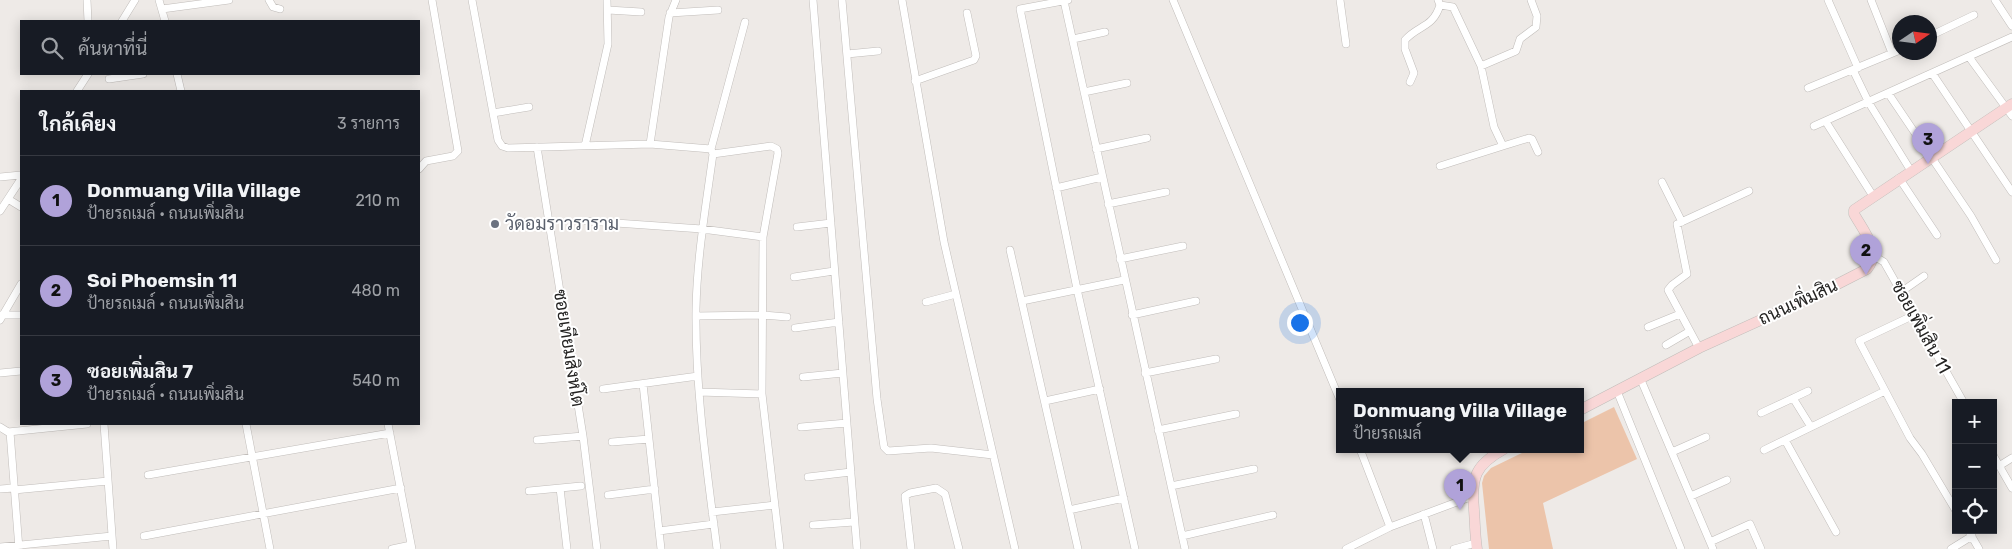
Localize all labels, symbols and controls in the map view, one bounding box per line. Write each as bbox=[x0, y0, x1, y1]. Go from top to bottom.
north arrow bbox=[1892, 15, 1937, 60]
search box bbox=[20, 20, 420, 75]
icon: search bbox=[38, 34, 66, 62]
text: ค้นหาที่นี่ bbox=[78, 37, 147, 60]
text: ใกล้เคียง bbox=[40, 111, 116, 136]
text: 3 รายการ bbox=[337, 114, 400, 133]
pin: 3 bbox=[1912, 123, 1944, 164]
text: Donmuang Villa Village bbox=[87, 179, 301, 202]
text: 1 bbox=[52, 191, 60, 210]
text: 210 m bbox=[355, 191, 400, 210]
text: ป้ายรถเมล์ · ถนนเพิ่มสิน bbox=[87, 204, 244, 223]
place label: วัดอมราวราราม bbox=[505, 213, 619, 235]
marker: วัดอมราวราราม bbox=[489, 218, 501, 230]
pin: 2 bbox=[1850, 234, 1882, 275]
text: Soi Phoemsin 11 bbox=[87, 269, 237, 292]
street label: ถนนเพิ่มสิน bbox=[1753, 270, 1841, 330]
street label: ซอยเพิ่มสิน 11 bbox=[1886, 274, 1959, 377]
text: 2 bbox=[51, 281, 61, 300]
text: 480 m bbox=[352, 281, 400, 300]
street label: ซอยเทียมสิงห์โต bbox=[549, 287, 591, 408]
text: ป้ายรถเมล์ · ถนนเพิ่มสิน bbox=[87, 294, 244, 313]
your location bbox=[1287, 310, 1313, 336]
text: ซอยเพิ่มสิน 7 bbox=[87, 360, 193, 383]
text: 3 bbox=[51, 371, 61, 390]
text: 540 m bbox=[352, 371, 400, 390]
text: ป้ายรถเมล์ · ถนนเพิ่มสิน bbox=[87, 385, 244, 404]
popup bbox=[1336, 388, 1584, 453]
text: Donmuang Villa Village bbox=[1353, 399, 1567, 422]
map controls bbox=[1952, 399, 1997, 534]
button: + bbox=[1952, 399, 1997, 444]
text: ป้ายรถเมล์ bbox=[1353, 424, 1422, 443]
button: − bbox=[1952, 444, 1997, 489]
pin: 1 bbox=[1444, 469, 1476, 510]
button: locate bbox=[1952, 489, 1997, 534]

